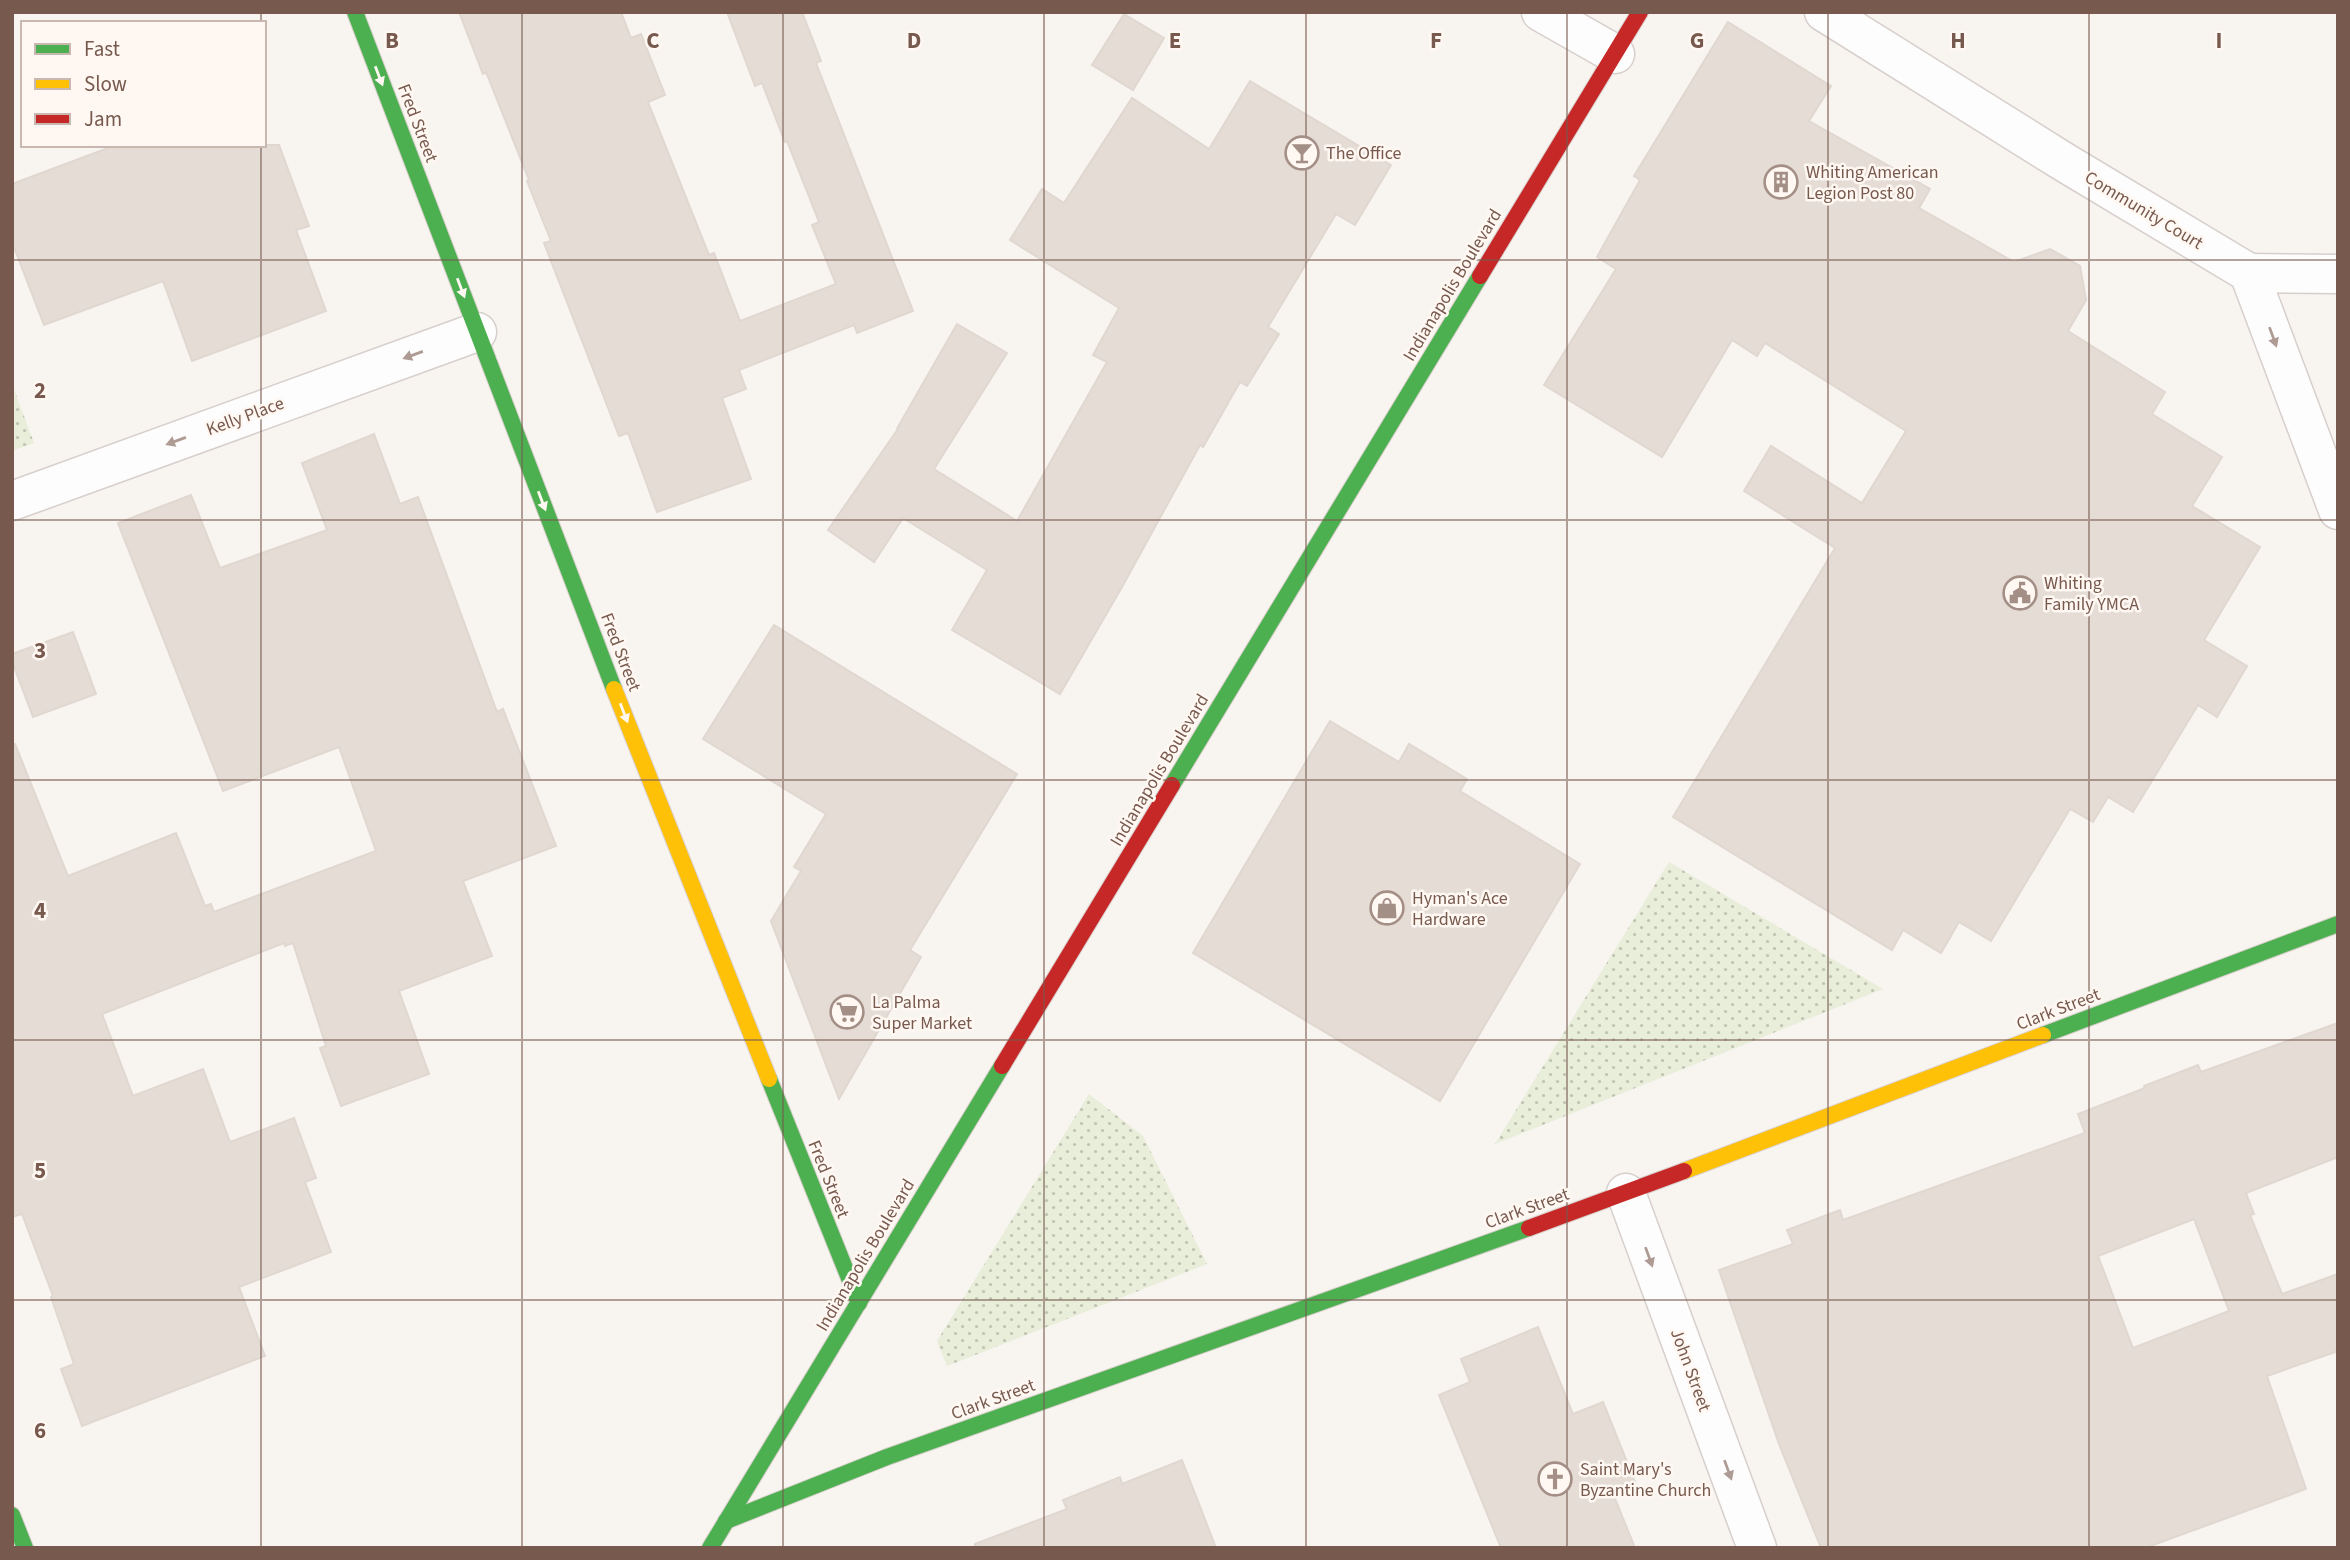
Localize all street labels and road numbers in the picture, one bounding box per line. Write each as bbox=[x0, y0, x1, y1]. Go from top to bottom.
street label: Fred Street bbox=[391, 80, 444, 166]
street label: Community Court bbox=[2080, 165, 2208, 256]
street label: Indianapolis Boulevard bbox=[1397, 204, 1508, 366]
street label: Kelly Place bbox=[203, 391, 288, 442]
street label: Fred Street bbox=[594, 609, 647, 695]
street label: Indianapolis Boulevard bbox=[1104, 689, 1215, 851]
street label: Clark Street bbox=[2013, 982, 2104, 1037]
street label: Fred Street bbox=[802, 1136, 856, 1222]
street label: Indianapolis Boulevard bbox=[810, 1174, 921, 1336]
street label: Clark Street bbox=[1482, 1182, 1573, 1235]
street label: John Street bbox=[1664, 1325, 1717, 1415]
street label: Clark Street bbox=[948, 1373, 1039, 1426]

